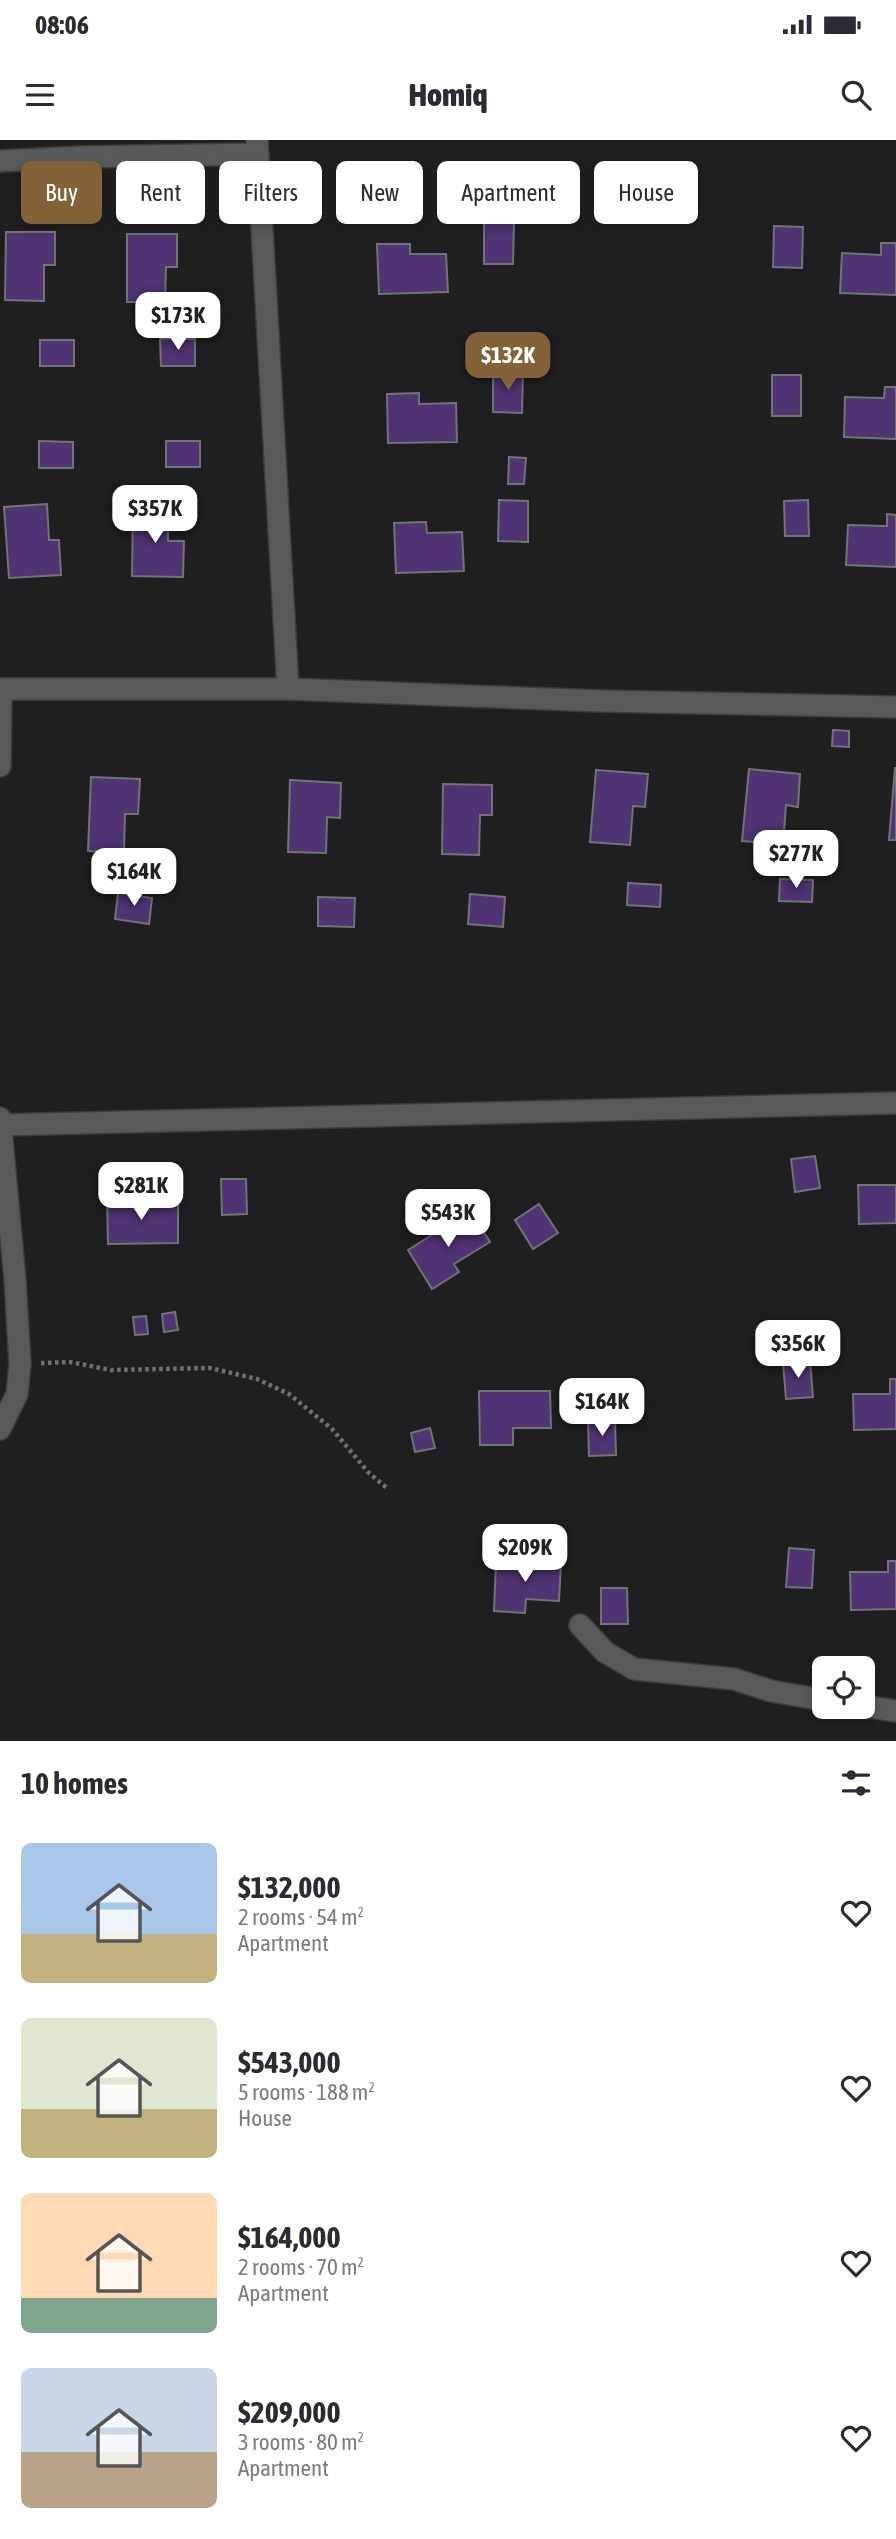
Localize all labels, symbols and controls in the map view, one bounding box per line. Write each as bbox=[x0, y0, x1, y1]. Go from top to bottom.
text: 08:06 bbox=[35, 10, 89, 40]
icon: menu bbox=[21, 76, 59, 114]
text: Homiq bbox=[408, 76, 488, 113]
icon: search bbox=[837, 76, 875, 114]
chip: Buy bbox=[21, 161, 102, 224]
chip: Rent bbox=[116, 161, 205, 224]
chip: Filters bbox=[219, 161, 322, 224]
chip: New bbox=[336, 161, 423, 224]
chip: Apartment bbox=[437, 161, 580, 224]
chip: House bbox=[594, 161, 698, 224]
pin: $173K bbox=[129, 292, 227, 352]
text: $173K bbox=[151, 302, 205, 328]
pin: $132K bbox=[459, 332, 557, 392]
text: $132K bbox=[481, 342, 535, 368]
pin: $357K bbox=[106, 486, 204, 545]
text: $357K bbox=[128, 495, 182, 521]
pin: $277K bbox=[747, 830, 845, 890]
text: $277K bbox=[769, 840, 823, 866]
pin: $164K bbox=[85, 848, 183, 908]
text: $164K bbox=[107, 858, 161, 884]
pin: $281K bbox=[92, 1163, 190, 1222]
text: $281K bbox=[114, 1172, 168, 1198]
pin: $543K bbox=[399, 1190, 497, 1249]
text: $543K bbox=[421, 1199, 475, 1225]
pin: $356K bbox=[749, 1320, 847, 1380]
text: $356K bbox=[771, 1330, 825, 1356]
pin: $164K bbox=[553, 1378, 651, 1438]
text: $164K bbox=[575, 1388, 629, 1414]
pin: $209K bbox=[476, 1524, 574, 1584]
text: $209K bbox=[498, 1534, 552, 1560]
map controls bbox=[812, 1656, 875, 1719]
button: locate bbox=[812, 1656, 875, 1719]
icon: filters bbox=[837, 1764, 875, 1802]
text: 10 homes bbox=[21, 1766, 128, 1800]
text: $132,000 bbox=[238, 1870, 341, 1904]
icon: home bbox=[77, 1871, 161, 1955]
icon: heart bbox=[837, 1894, 875, 1932]
text: 2 rooms · 54 m² bbox=[238, 1904, 364, 1930]
text: Apartment bbox=[238, 1930, 329, 1956]
text: $543,000 bbox=[238, 2045, 341, 2079]
icon: home bbox=[77, 2046, 161, 2130]
icon: heart bbox=[837, 2069, 875, 2107]
text: 5 rooms · 188 m² bbox=[238, 2079, 375, 2105]
text: House bbox=[238, 2105, 292, 2131]
text: $164,000 bbox=[238, 2220, 341, 2254]
icon: home bbox=[77, 2221, 161, 2305]
icon: heart bbox=[837, 2244, 875, 2282]
text: 2 rooms · 70 m² bbox=[238, 2254, 364, 2280]
text: Apartment bbox=[238, 2280, 329, 2306]
text: $209,000 bbox=[238, 2395, 341, 2429]
icon: home bbox=[77, 2396, 161, 2480]
icon: heart bbox=[837, 2419, 875, 2457]
text: 3 rooms · 80 m² bbox=[238, 2429, 364, 2455]
text: Apartment bbox=[238, 2455, 329, 2481]

